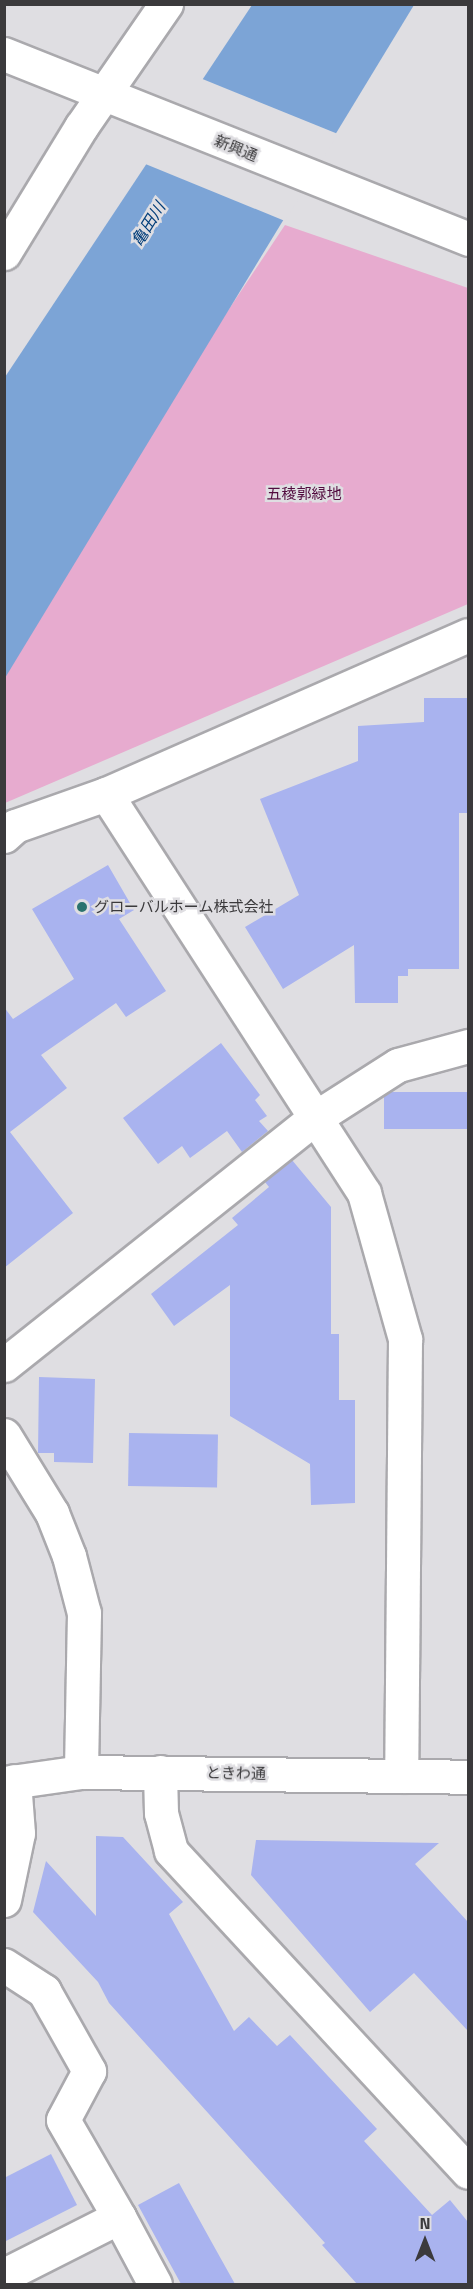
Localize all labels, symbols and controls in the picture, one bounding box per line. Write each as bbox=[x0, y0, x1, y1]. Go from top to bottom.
street label: 新興通 bbox=[212, 131, 260, 165]
water label: 亀田川 bbox=[127, 199, 169, 249]
park label: 五稜郭緑地 bbox=[267, 485, 341, 503]
place label: グローバルホーム株式会社 bbox=[94, 898, 274, 916]
marker: グローバルホーム株式会社 bbox=[75, 900, 89, 914]
street label: ときわ通 bbox=[206, 1763, 266, 1783]
north arrow bbox=[395, 2211, 455, 2271]
text: N bbox=[419, 2211, 431, 2235]

